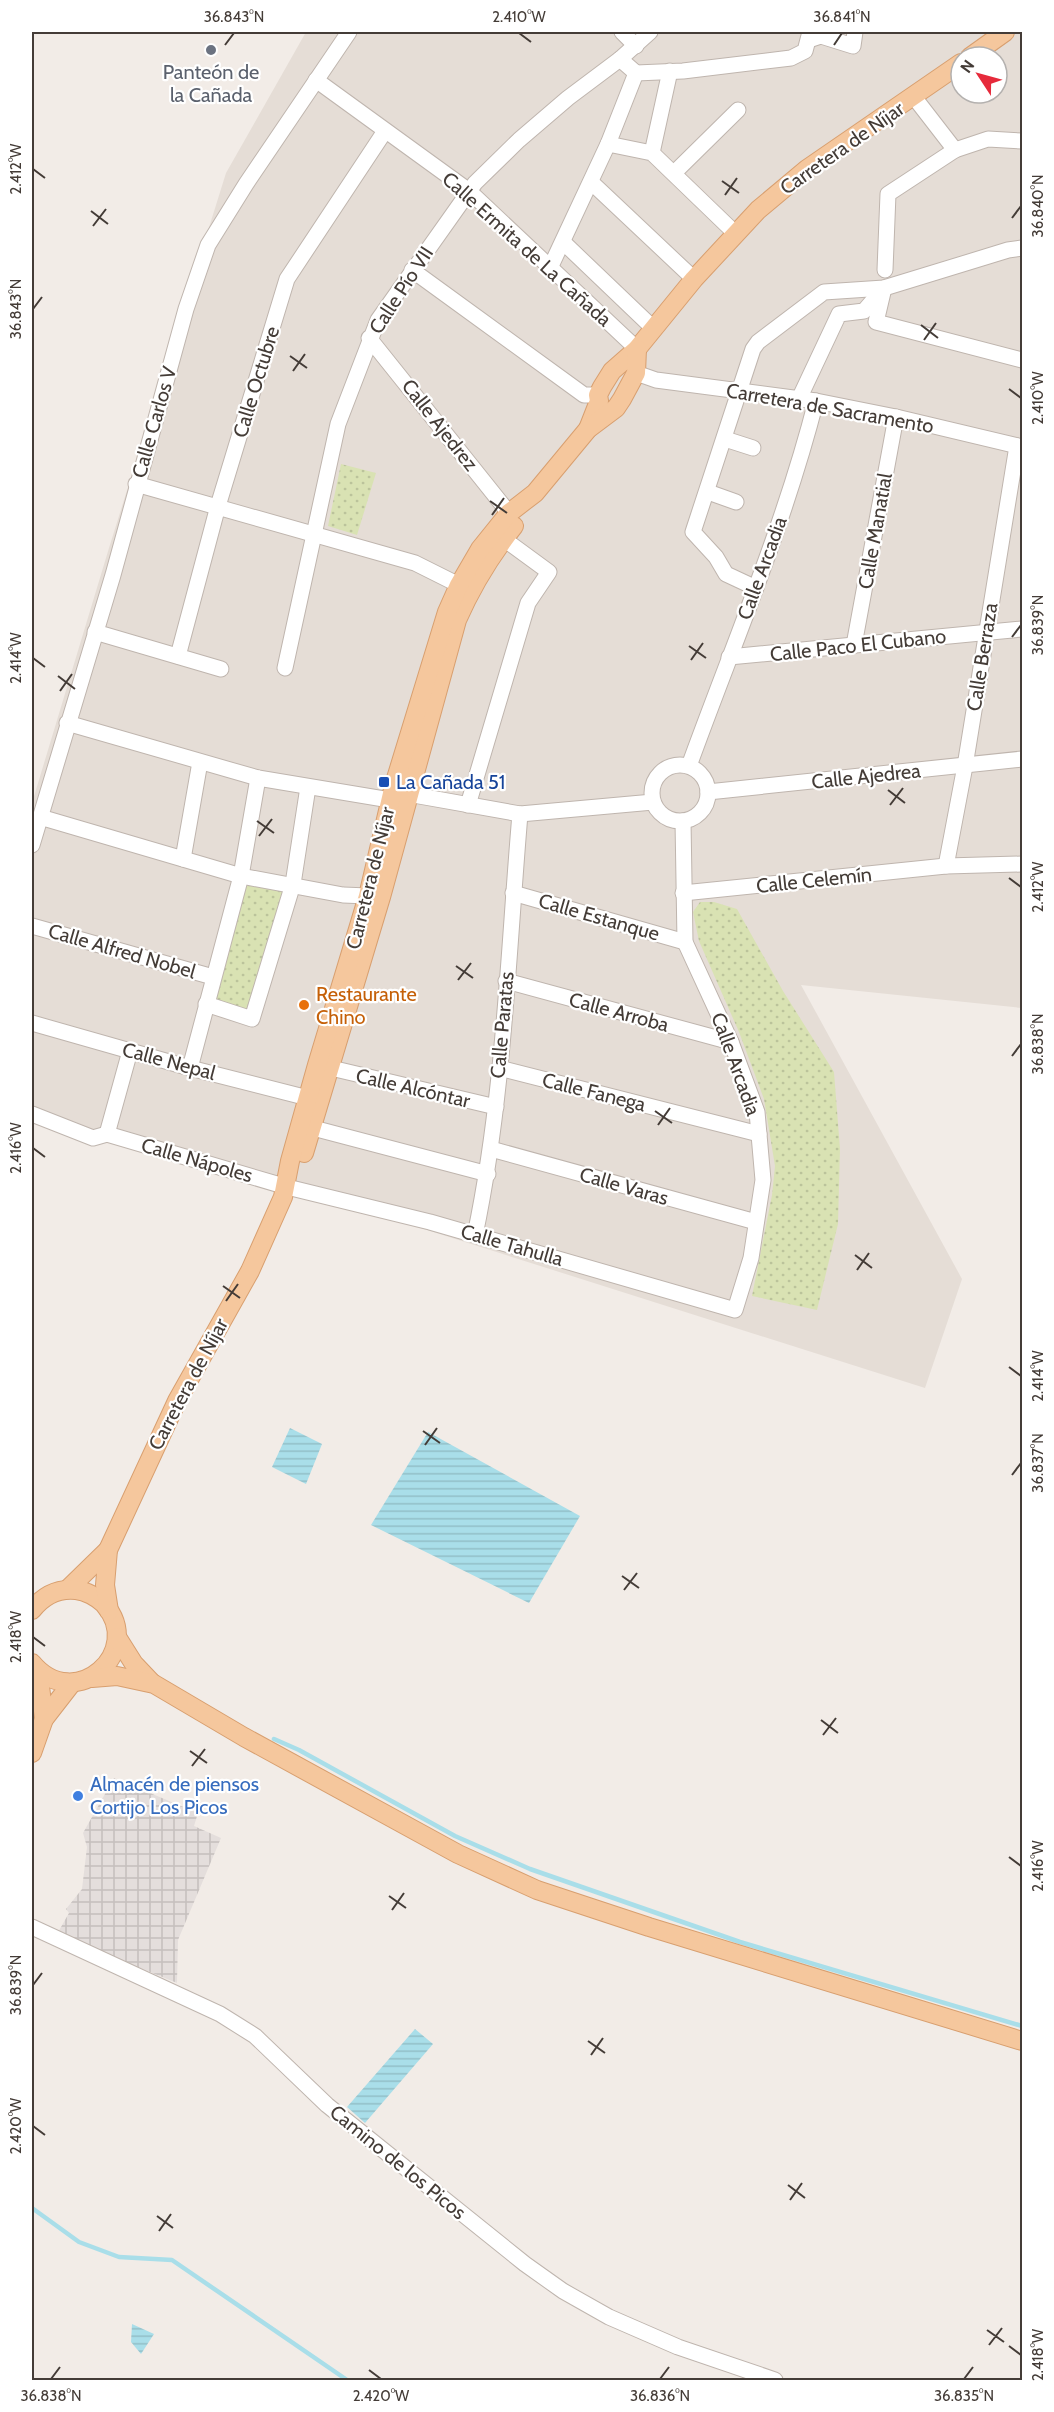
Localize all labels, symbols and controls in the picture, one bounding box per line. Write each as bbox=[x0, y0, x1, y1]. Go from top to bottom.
text: 36.843°N bbox=[204, 8, 264, 26]
text: 2.410°W bbox=[492, 8, 547, 26]
text: 36.841°N bbox=[813, 8, 871, 26]
marker: Panteón de la Cañada bbox=[204, 43, 218, 57]
north arrow bbox=[949, 45, 1009, 105]
text: N bbox=[956, 56, 978, 77]
place label: Panteón de la Cañada bbox=[163, 60, 259, 107]
street label: Carretera de Níjar bbox=[775, 96, 909, 200]
text: 2.412°W bbox=[7, 143, 25, 194]
street label: Calle Ermita de La Cañada bbox=[438, 167, 617, 332]
text: 36.840°N bbox=[1029, 175, 1047, 237]
street label: Calle Pío VII bbox=[364, 242, 438, 338]
text: 36.843°N bbox=[7, 279, 25, 339]
street label: Calle Octubre bbox=[228, 324, 284, 440]
street label: Calle Carlos V bbox=[127, 363, 182, 481]
text: 2.410°W bbox=[1029, 370, 1047, 425]
street label: Calle Ajedrez bbox=[397, 374, 483, 476]
street label: Carretera de Sacramento bbox=[724, 378, 936, 438]
street label: Calle Manatial bbox=[853, 471, 897, 591]
street label: Calle Arcadia bbox=[732, 513, 792, 623]
text: 36.839°N bbox=[1029, 595, 1047, 655]
street label: Calle Berraza bbox=[962, 601, 1002, 713]
street label: Calle Paco El Cubano bbox=[769, 624, 947, 666]
text: 2.414°W bbox=[7, 631, 25, 684]
street label: Calle Ajedrea bbox=[810, 758, 922, 794]
place label: La Cañada 51 bbox=[396, 770, 505, 794]
marker: La Cañada 51 bbox=[377, 775, 391, 789]
street label: Carretera de Níjar bbox=[341, 804, 399, 952]
text: 2.412°W bbox=[1029, 861, 1047, 912]
street label: Calle Celemín bbox=[755, 862, 873, 898]
street label: Calle Estanque bbox=[536, 888, 662, 946]
street label: Calle Alfred Nobel bbox=[46, 918, 199, 984]
street label: Calle Paratas bbox=[485, 971, 519, 1079]
place label: Restaurante Chino bbox=[316, 982, 417, 1029]
street label: Calle Arroba bbox=[566, 987, 672, 1037]
marker: Restaurante Chino bbox=[297, 998, 311, 1012]
street label: Calle Arcadia bbox=[706, 1009, 766, 1119]
text: 36.838°N bbox=[1029, 1014, 1047, 1074]
street label: Calle Nepal bbox=[120, 1037, 218, 1085]
street label: Calle Alcóntar bbox=[354, 1063, 473, 1113]
street label: Calle Fanega bbox=[540, 1068, 649, 1117]
text: 2.416°W bbox=[7, 1121, 25, 1174]
street label: Calle Nápoles bbox=[139, 1133, 255, 1187]
street label: Calle Varas bbox=[577, 1162, 671, 1210]
street label: Calle Tahulla bbox=[458, 1219, 566, 1271]
street label: Carretera de Níjar bbox=[143, 1313, 233, 1454]
text: 2.414°W bbox=[1029, 1349, 1047, 1402]
text: 36.837°N bbox=[1029, 1433, 1047, 1493]
text: 2.418°W bbox=[7, 1610, 25, 1663]
place label: Almacén de piensos Cortijo Los Picos bbox=[90, 1772, 259, 1819]
marker: Almacén de piensos Cortijo Los Picos bbox=[71, 1789, 85, 1803]
text: 2.416°W bbox=[1029, 1839, 1047, 1892]
text: 36.839°N bbox=[7, 1955, 25, 2015]
text: 2.420°W bbox=[7, 2097, 25, 2154]
street label: Camino de los Picos bbox=[325, 2100, 471, 2224]
text: 2.418°W bbox=[1029, 2328, 1047, 2381]
text: 36.838°N bbox=[21, 2387, 81, 2405]
text: 2.420°W bbox=[353, 2387, 410, 2405]
text: 36.836°N bbox=[630, 2387, 690, 2405]
text: 36.835°N bbox=[934, 2387, 994, 2405]

